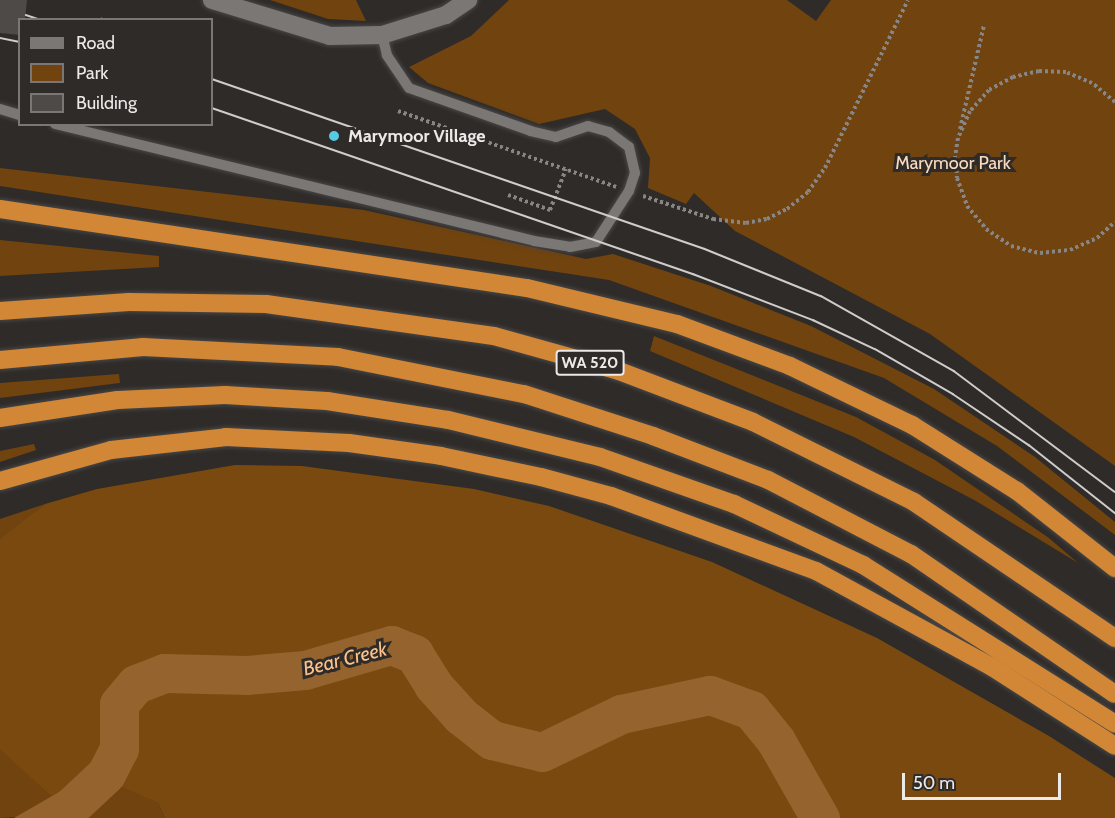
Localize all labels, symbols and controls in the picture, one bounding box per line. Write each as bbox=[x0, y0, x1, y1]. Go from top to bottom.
legend bbox=[18, 18, 213, 126]
text: Road bbox=[76, 32, 115, 54]
text: Park bbox=[76, 62, 108, 84]
text: Building bbox=[76, 92, 137, 114]
place label: Marymoor Village bbox=[348, 125, 486, 147]
marker: Marymoor Village bbox=[325, 127, 343, 145]
park label: Marymoor Park bbox=[895, 152, 1011, 174]
road number: WA 520 bbox=[556, 350, 624, 376]
water label: Bear Creek bbox=[301, 637, 389, 681]
scale bar bbox=[905, 761, 1064, 799]
text: 50 m bbox=[913, 772, 955, 794]

